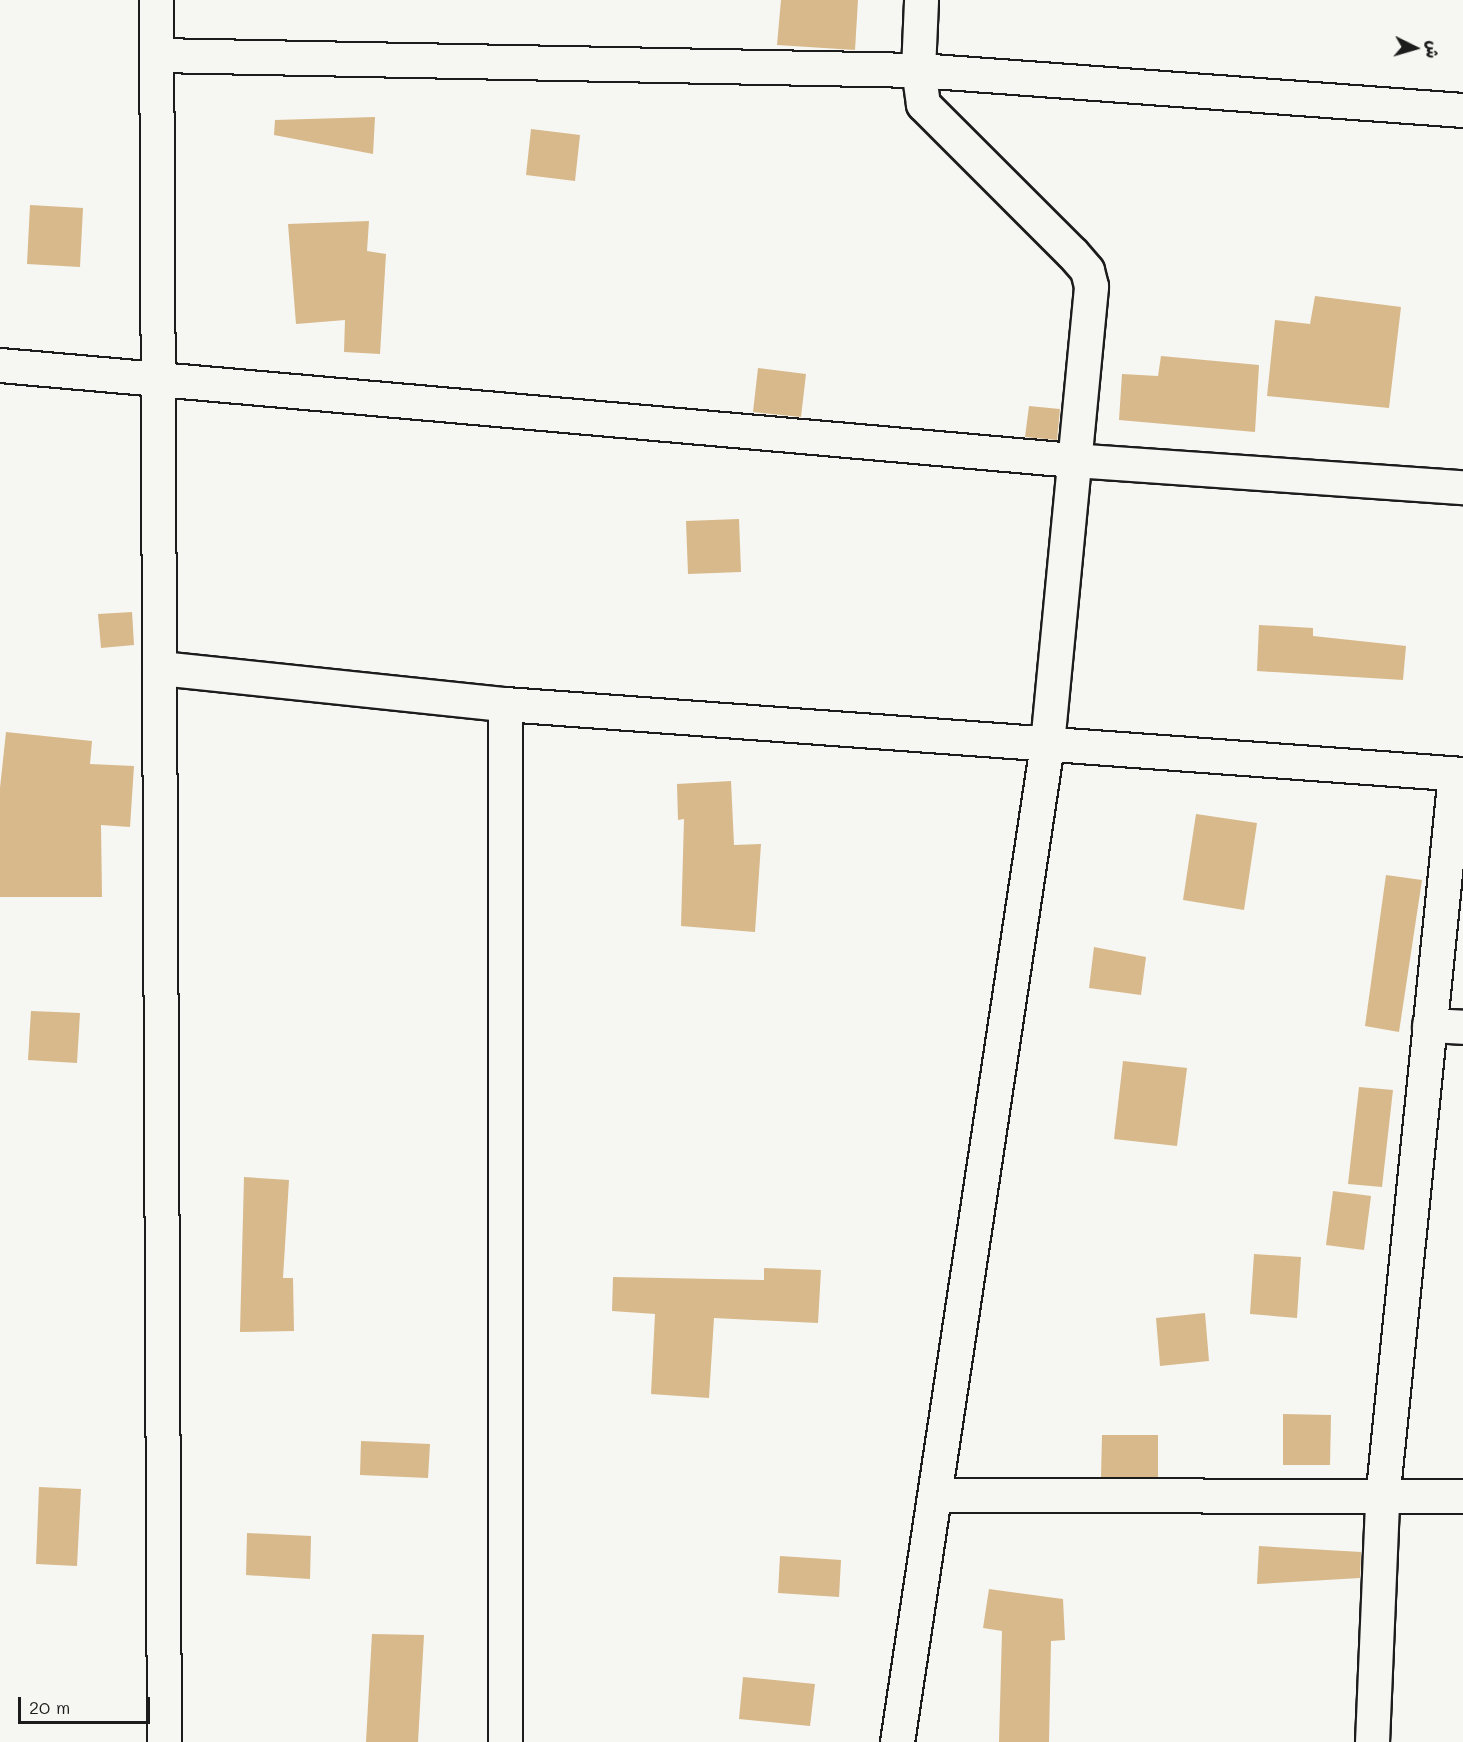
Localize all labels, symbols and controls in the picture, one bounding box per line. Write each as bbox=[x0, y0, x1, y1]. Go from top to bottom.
north arrow bbox=[1385, 18, 1445, 78]
text: ش bbox=[1422, 40, 1445, 59]
scale bar bbox=[21, 1685, 153, 1723]
text: 20 m bbox=[29, 1695, 70, 1719]

